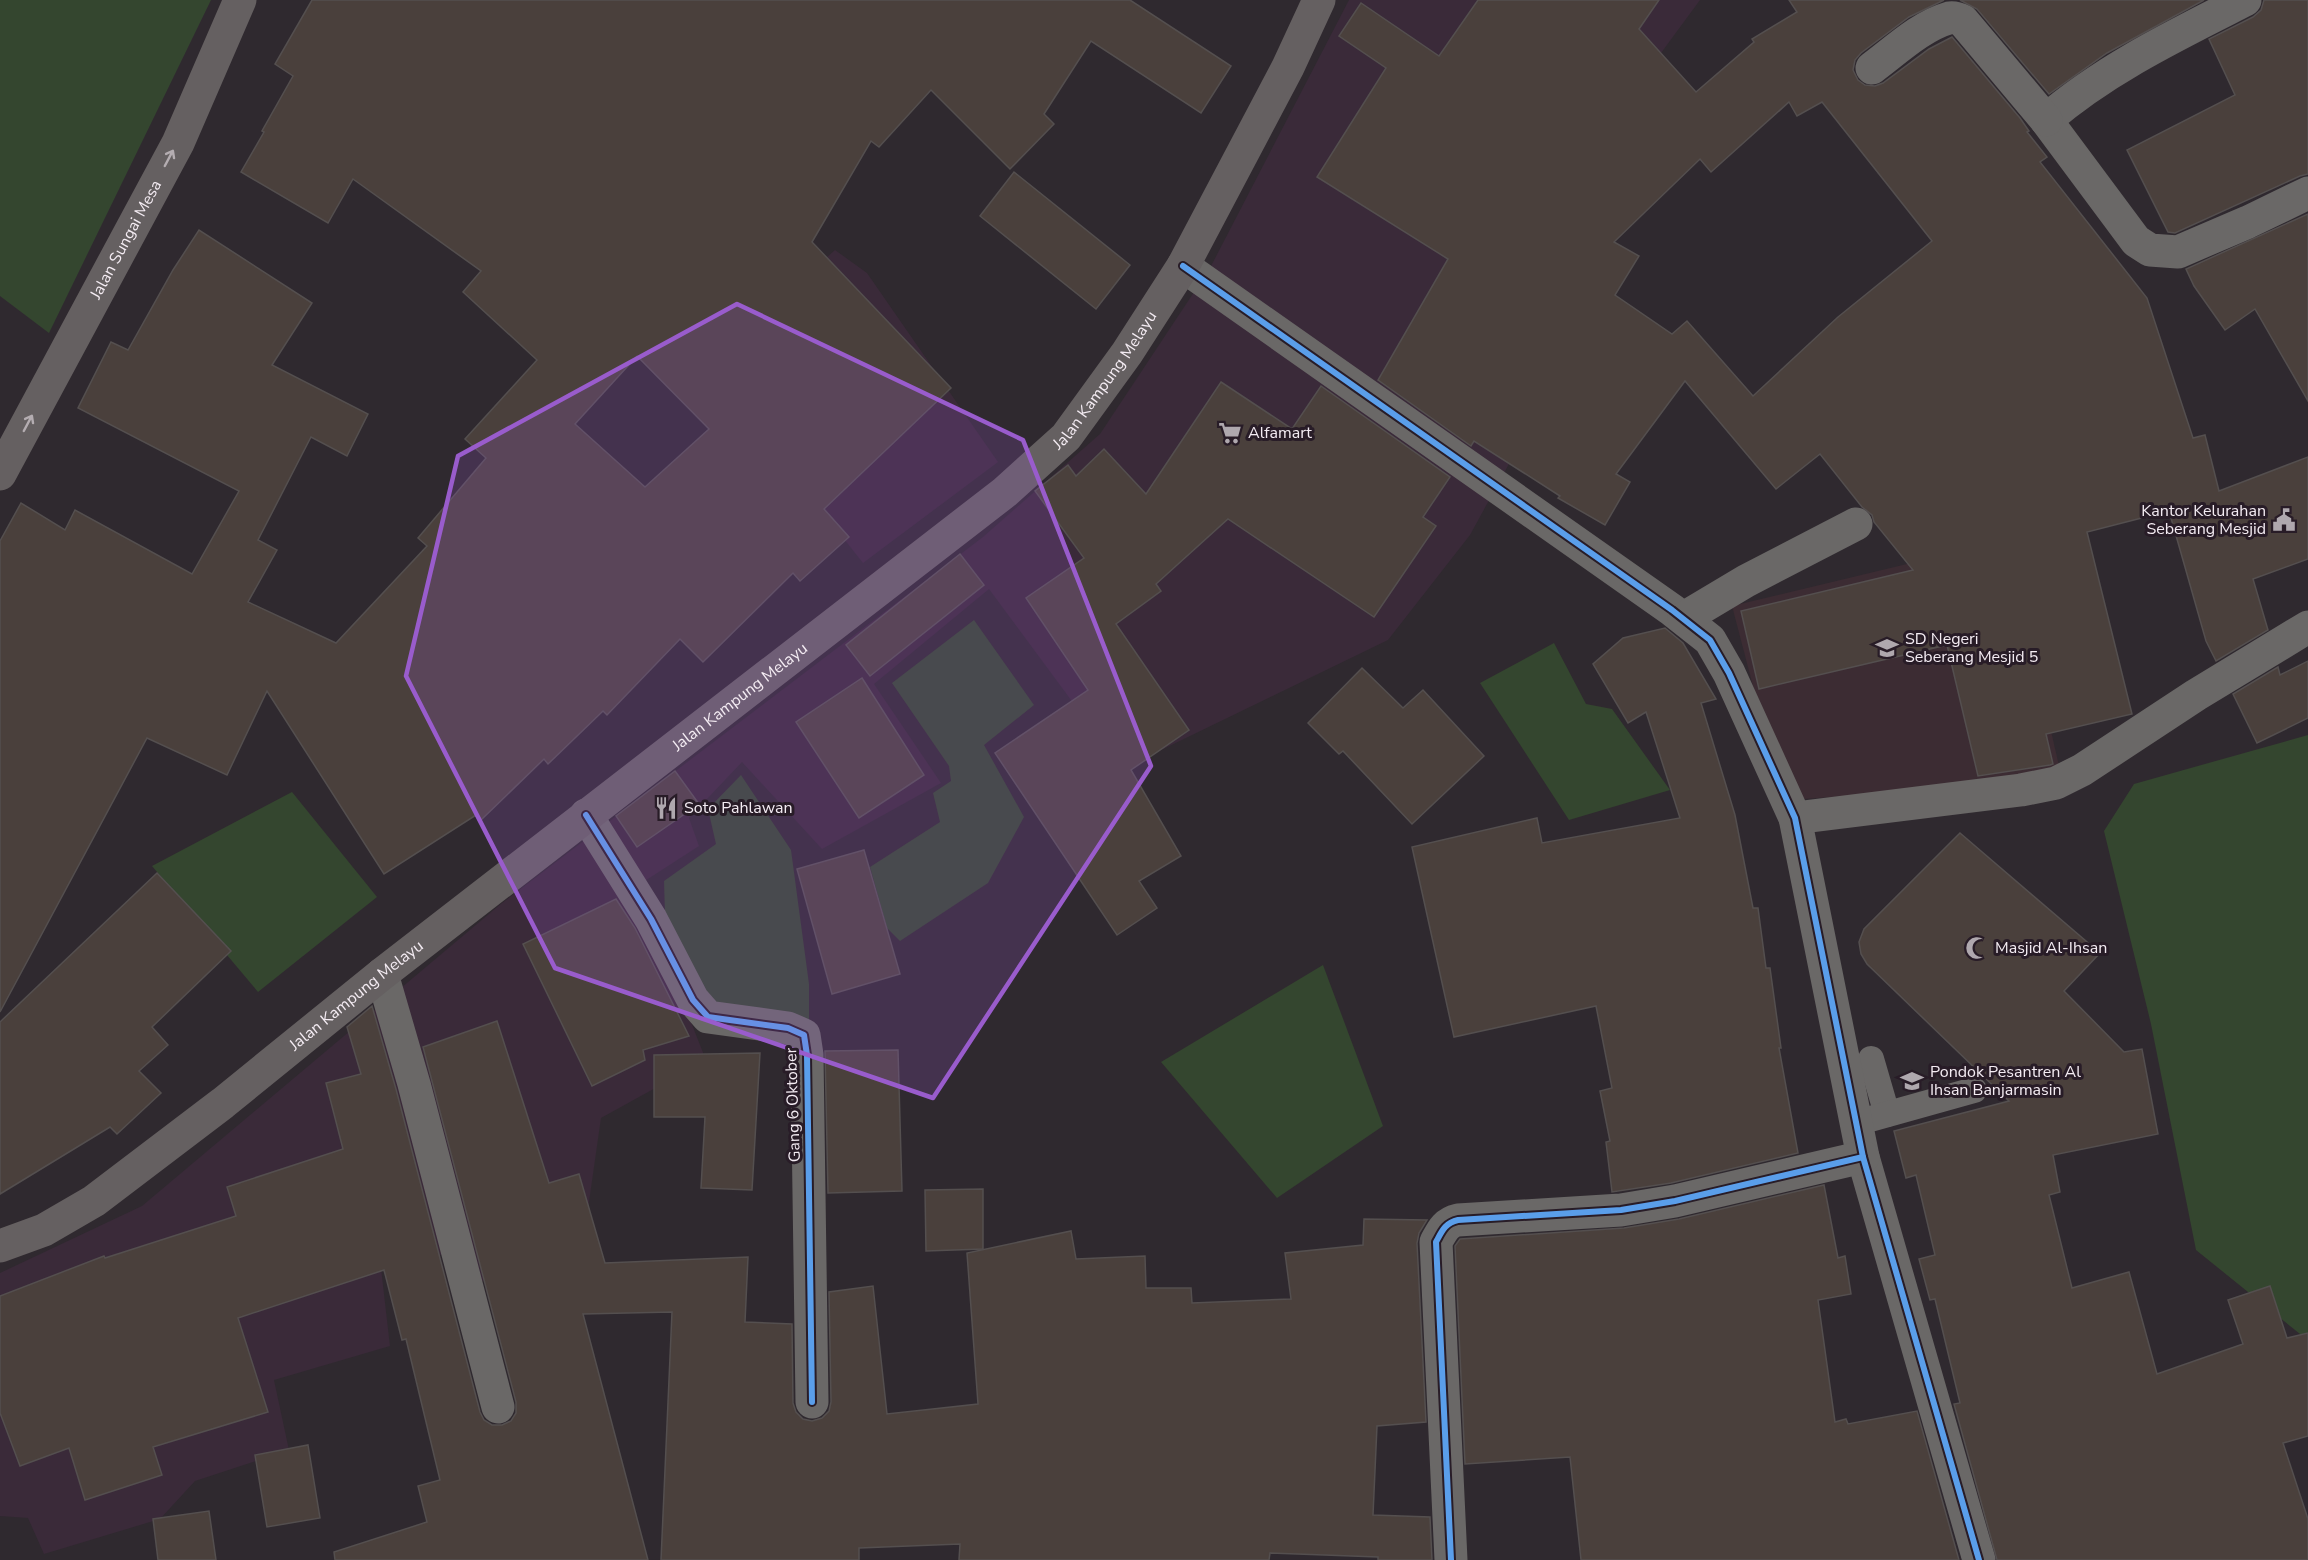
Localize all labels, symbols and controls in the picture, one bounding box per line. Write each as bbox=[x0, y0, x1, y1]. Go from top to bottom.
one-way arrow bbox=[164, 150, 175, 168]
street label: Jalan Sungai Mesa bbox=[85, 176, 167, 304]
street label: Jalan Kampung Melayu bbox=[1047, 307, 1162, 455]
one-way arrow bbox=[23, 414, 34, 432]
supermarket icon: Alfamart bbox=[1217, 420, 1243, 446]
place label: Alfamart bbox=[1248, 422, 1312, 444]
place label: Kantor Kelurahan Seberang Mesjid bbox=[2141, 500, 2266, 540]
public building icon: Kantor Kelurahan Seberang Mesjid bbox=[2271, 507, 2297, 533]
place label: SD Negeri Seberang Mesjid 5 bbox=[1905, 628, 2038, 668]
school or university icon: SD Negeri Seberang Mesjid 5 bbox=[1874, 635, 1900, 661]
street label: Jalan Kampung Melayu bbox=[667, 638, 812, 757]
restaurant icon: Soto Pahlawan bbox=[653, 795, 679, 821]
place label: Soto Pahlawan bbox=[684, 797, 793, 819]
street label: Jalan Kampung Melayu bbox=[284, 935, 428, 1056]
mosque icon: Masjid Al-Ihsan bbox=[1964, 935, 1990, 961]
place label: Masjid Al-Ihsan bbox=[1995, 937, 2107, 959]
street label: Gang 6 Oktober bbox=[780, 1047, 806, 1163]
place label: Pondok Pesantren Al Ihsan Banjarmasin bbox=[1930, 1061, 2081, 1101]
school or university icon: Pondok Pesantren Al Ihsan Banjarmasin bbox=[1899, 1068, 1925, 1094]

